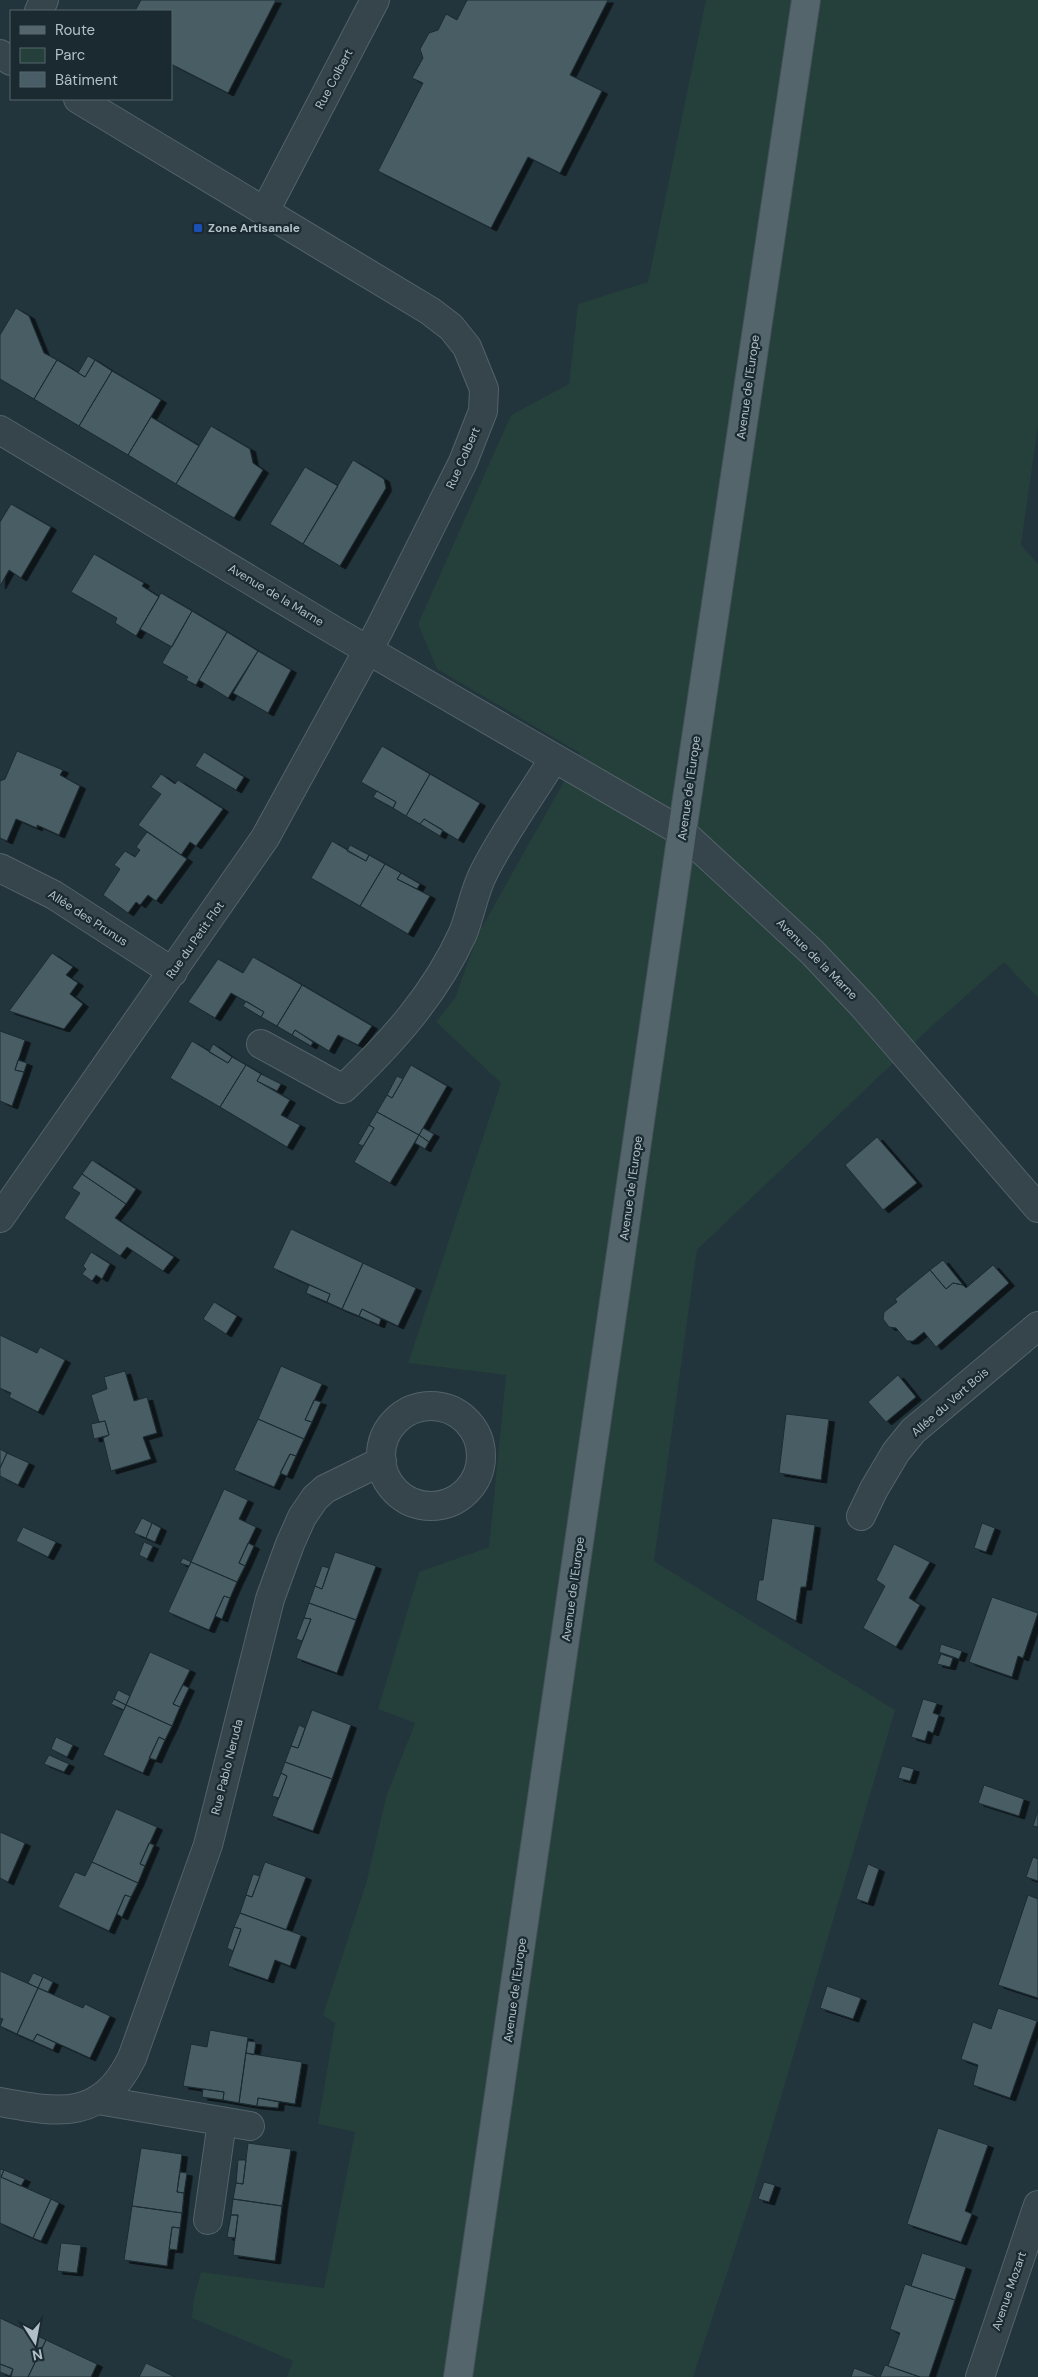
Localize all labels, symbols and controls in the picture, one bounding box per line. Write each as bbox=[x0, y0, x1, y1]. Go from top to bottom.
legend bbox=[10, 10, 172, 100]
text: Route bbox=[55, 20, 95, 40]
text: Parc bbox=[55, 45, 85, 65]
street label: Rue Colbert bbox=[311, 46, 357, 112]
text: Bâtiment bbox=[55, 70, 118, 90]
place label: Zone Artisanale bbox=[208, 220, 300, 236]
marker: Zone Artisanale bbox=[192, 222, 204, 234]
street label: Avenue de l'Europe bbox=[733, 334, 763, 440]
street label: Rue Colbert bbox=[442, 424, 484, 491]
street label: Avenue de la Marne bbox=[225, 560, 327, 630]
street label: Avenue de l'Europe bbox=[674, 735, 704, 841]
street label: Allée des Prunus bbox=[45, 886, 131, 950]
street label: Rue du Petit Flot bbox=[162, 898, 228, 982]
street label: Avenue de la Marne bbox=[773, 915, 861, 1003]
street label: Avenue de l'Europe bbox=[616, 1135, 646, 1241]
street label: Allée du Vert Bois bbox=[908, 1364, 992, 1440]
street label: Avenue de l'Europe bbox=[558, 1536, 588, 1642]
street label: Rue Pablo Neruda bbox=[207, 1717, 247, 1817]
street label: Avenue de l'Europe bbox=[500, 1937, 530, 2043]
street label: Avenue Mozart bbox=[988, 2249, 1030, 2333]
north arrow bbox=[10, 2317, 60, 2367]
text: N bbox=[31, 2345, 44, 2365]

